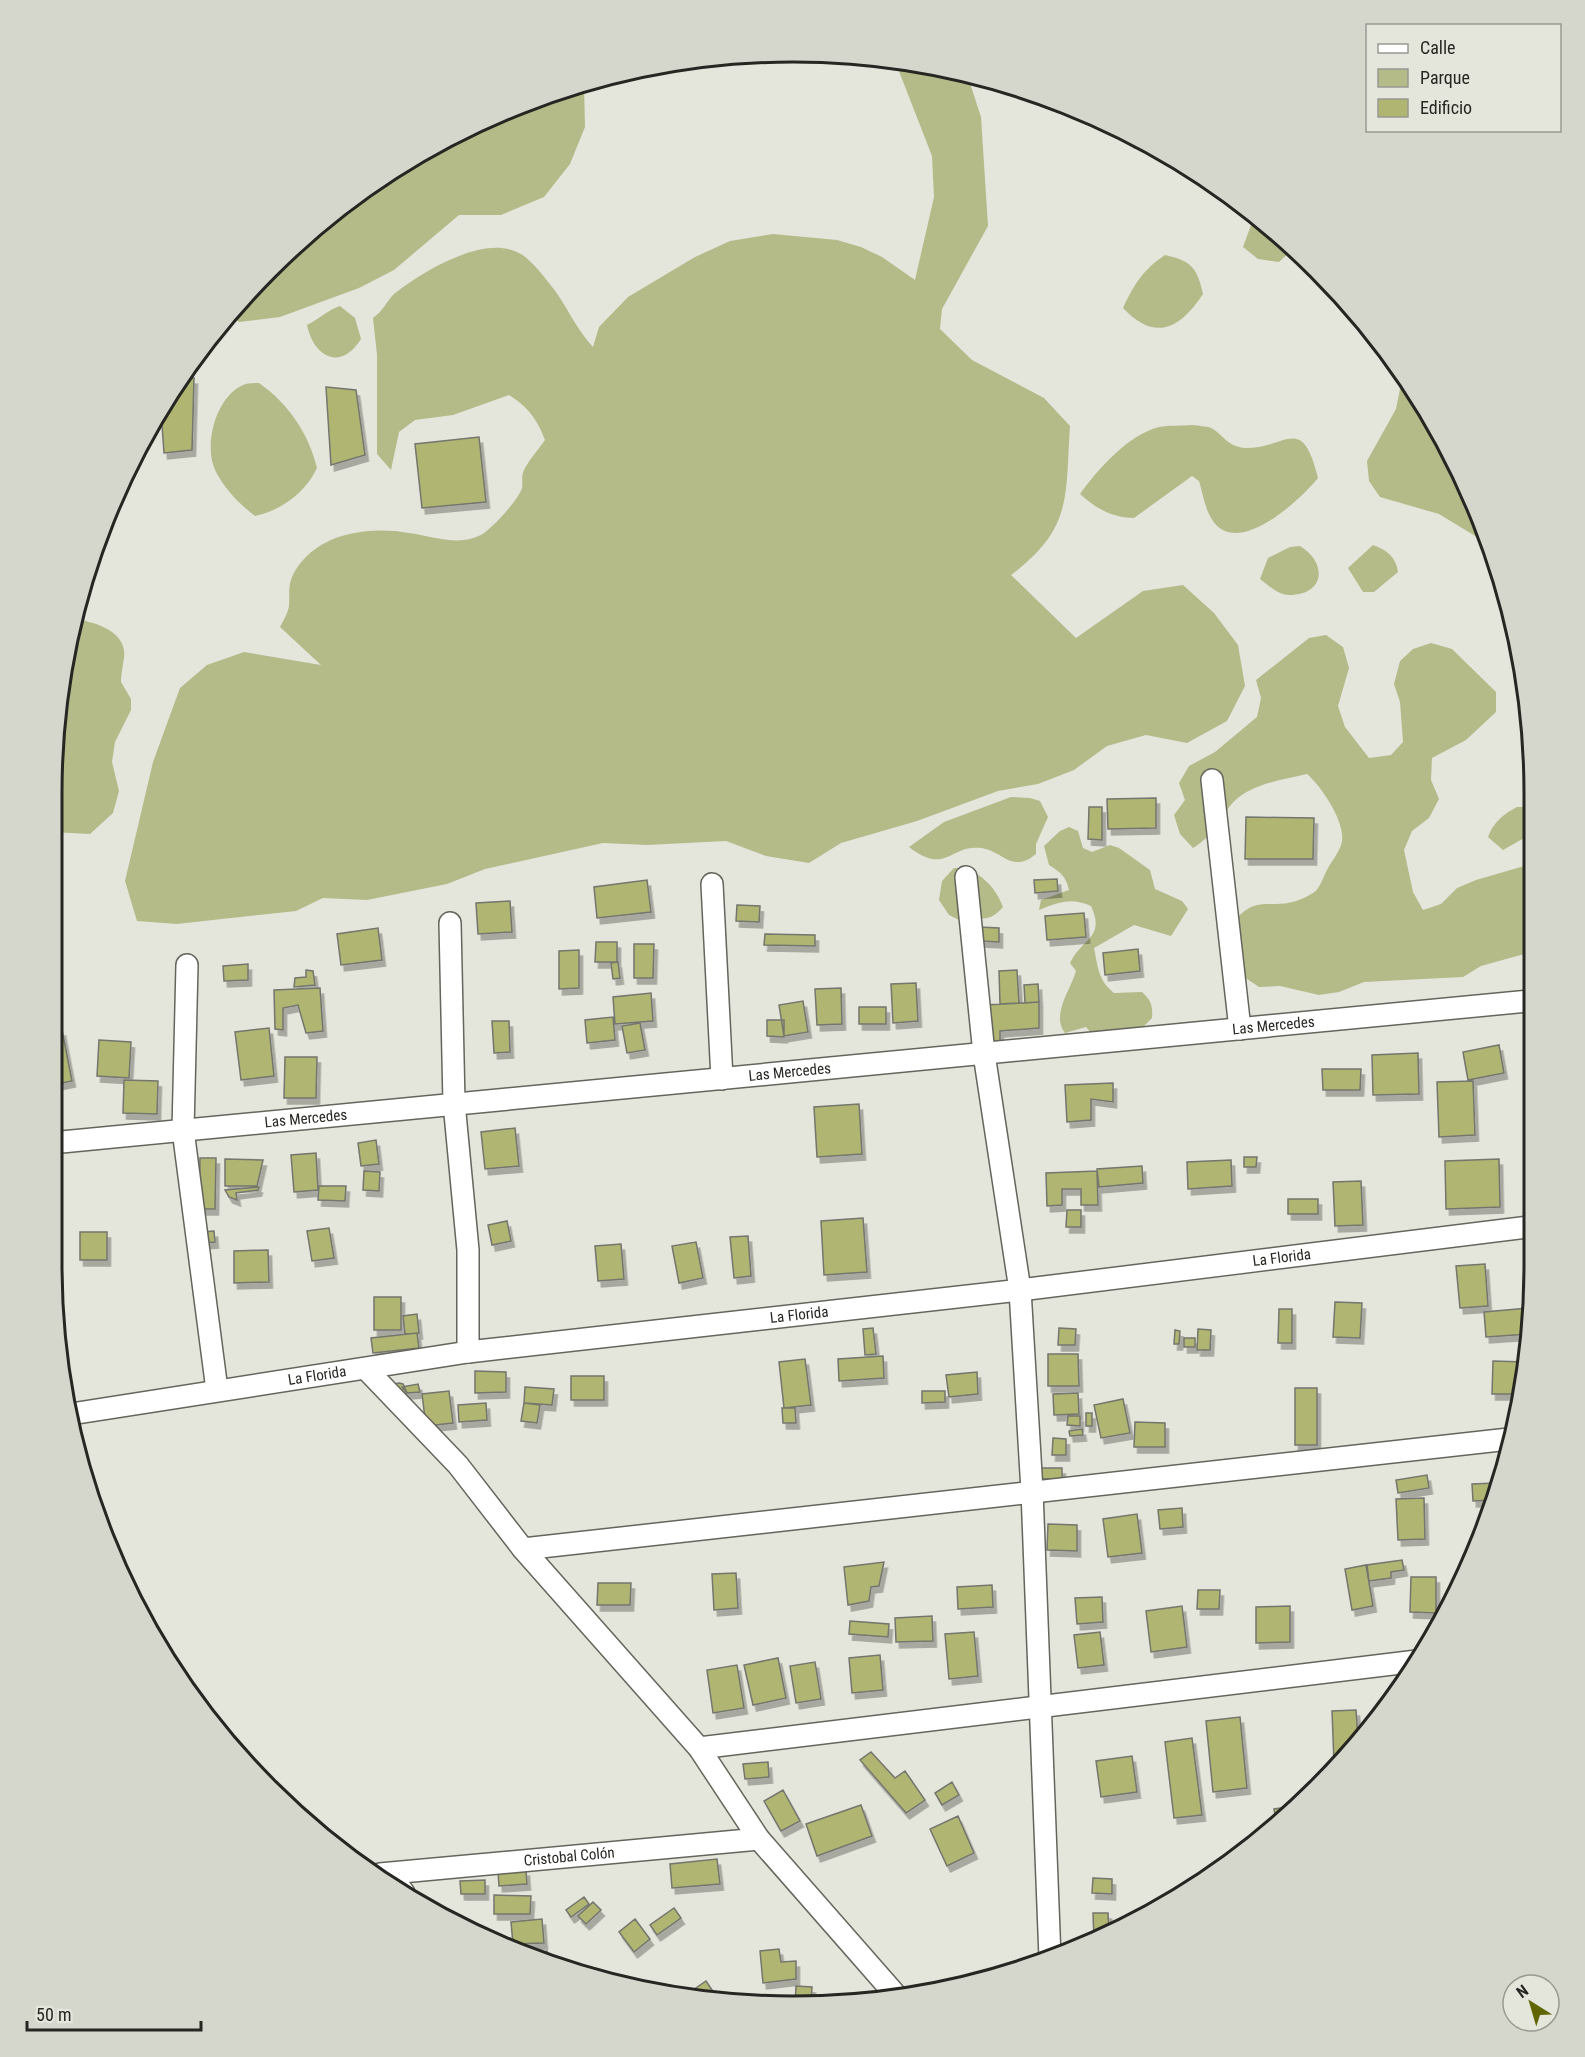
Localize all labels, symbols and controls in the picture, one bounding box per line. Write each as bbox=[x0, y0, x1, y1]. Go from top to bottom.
legend bbox=[1366, 24, 1561, 132]
text: Calle bbox=[1420, 37, 1456, 58]
text: Parque bbox=[1420, 67, 1470, 88]
text: Edificio bbox=[1420, 97, 1472, 118]
street label: Las Mercedes bbox=[1231, 1013, 1316, 1038]
street label: Las Mercedes bbox=[748, 1059, 832, 1085]
street label: Las Mercedes bbox=[264, 1106, 348, 1131]
street label: La Florida bbox=[1251, 1245, 1312, 1270]
street label: La Florida bbox=[769, 1303, 829, 1327]
street label: La Florida bbox=[287, 1362, 347, 1389]
street label: Cristobal Colón bbox=[523, 1843, 615, 1870]
north arrow bbox=[1501, 1973, 1561, 2033]
text: N bbox=[1513, 1981, 1532, 2002]
scale bar bbox=[27, 1994, 201, 2032]
text: 50 m bbox=[36, 2004, 71, 2025]

